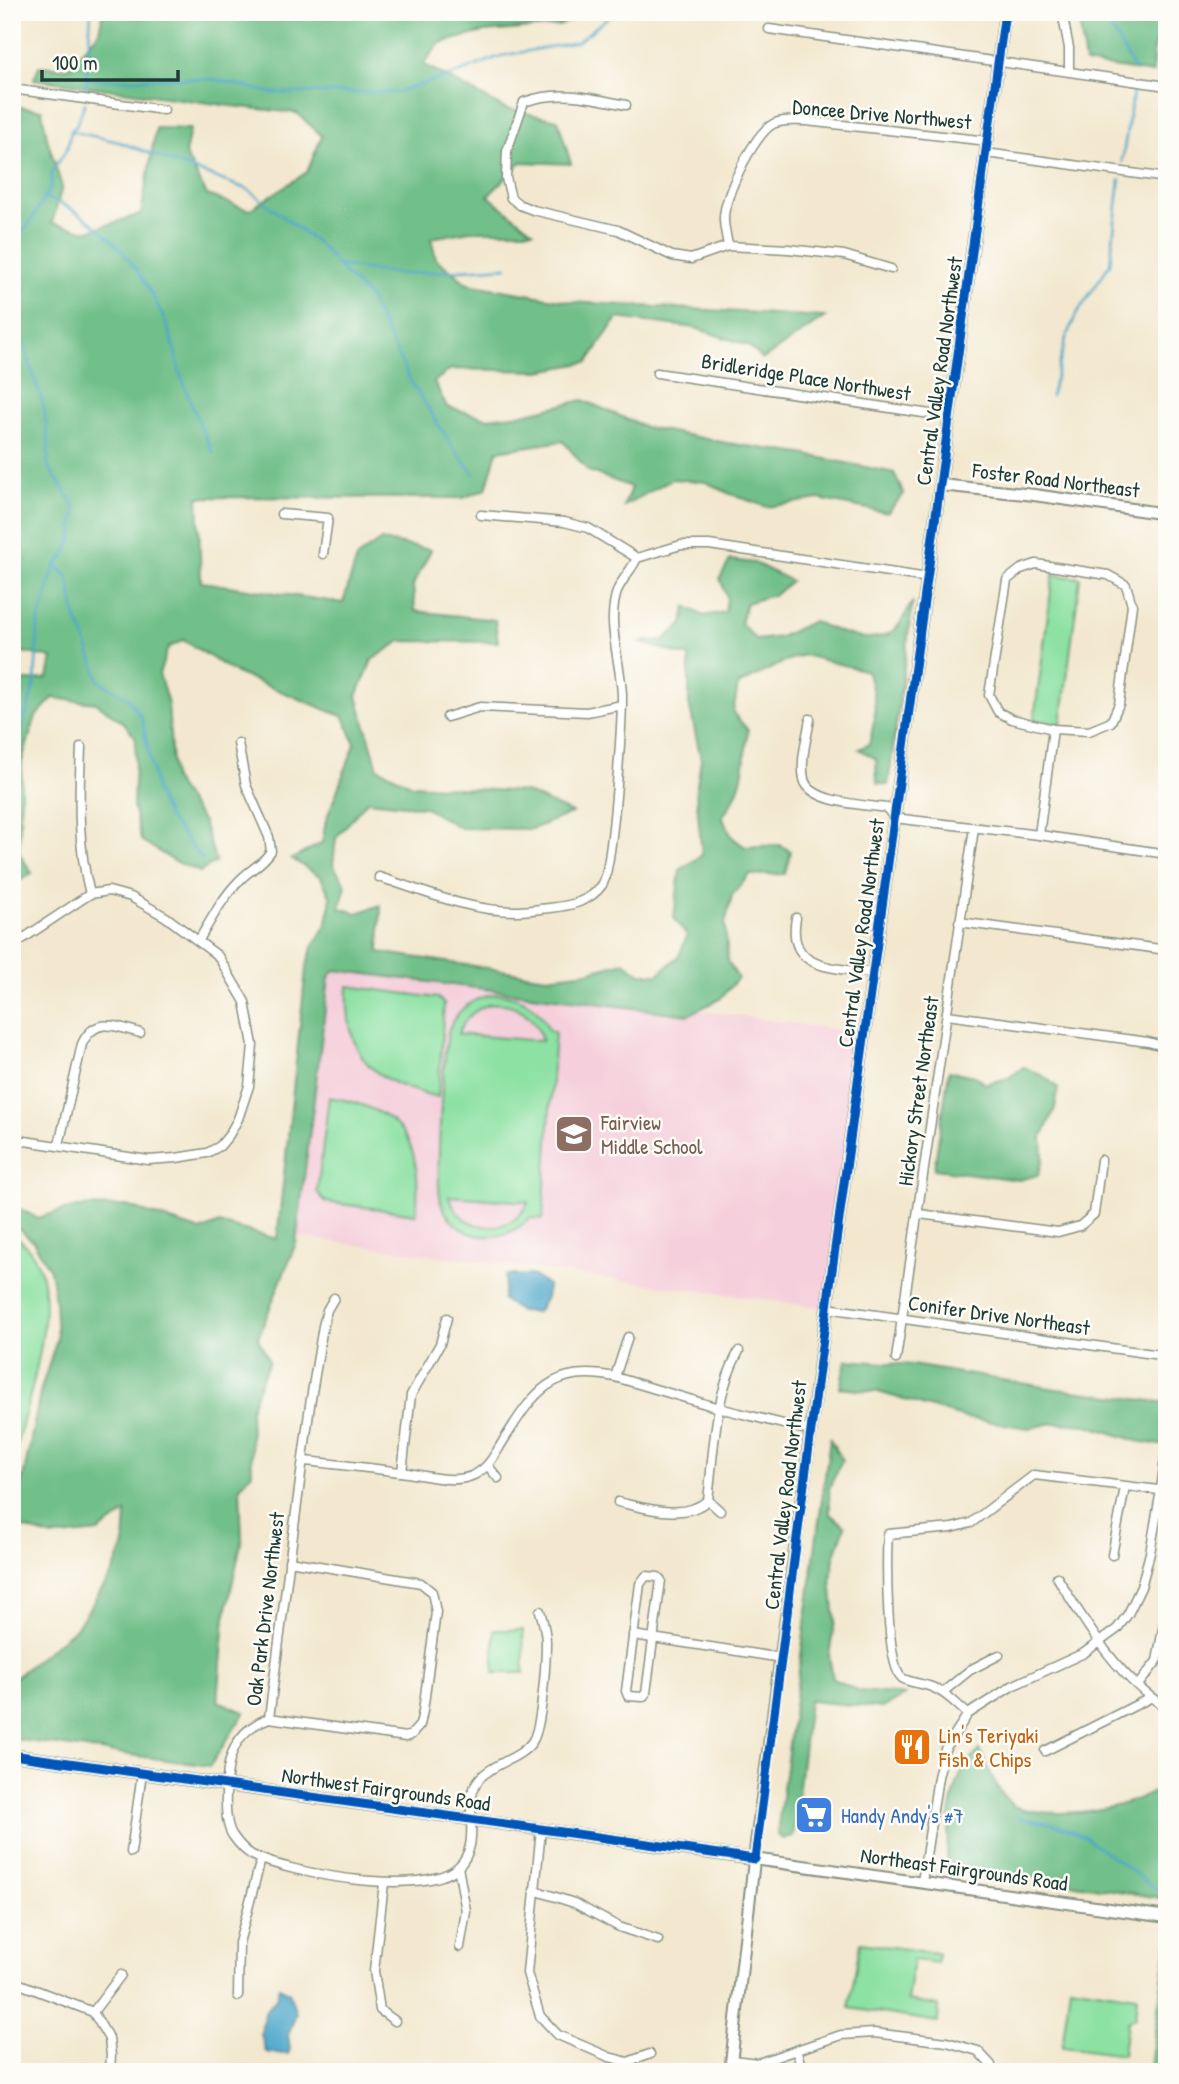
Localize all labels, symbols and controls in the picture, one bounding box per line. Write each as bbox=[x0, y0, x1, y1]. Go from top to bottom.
scale bar bbox=[42, 38, 178, 82]
text: 100 m bbox=[52, 48, 98, 77]
street label: Doncee Drive Northwest bbox=[792, 92, 973, 136]
street label: Central Valley Road Northwest bbox=[909, 254, 970, 487]
street label: Bridleridge Place Northwest bbox=[699, 346, 913, 408]
street label: Foster Road Northeast bbox=[970, 455, 1142, 505]
street label: Central Valley Road Northwest bbox=[831, 816, 892, 1049]
street label: Hickory Street Northeast bbox=[890, 994, 946, 1188]
place label: Fairview Middle School bbox=[600, 1108, 703, 1161]
school or university icon: Fairview Middle School bbox=[553, 1113, 595, 1155]
street label: Conifer Drive Northeast bbox=[906, 1288, 1092, 1342]
street label: Central Valley Road Northwest bbox=[757, 1378, 814, 1611]
street label: Oak Park Drive Northwest bbox=[239, 1510, 291, 1708]
place label: Lin's Teriyaki Fish & Chips bbox=[938, 1721, 1039, 1774]
restaurant icon: Lin's Teriyaki Fish & Chips bbox=[891, 1726, 933, 1768]
street label: Northwest Fairgrounds Road bbox=[280, 1760, 492, 1818]
supermarket icon: Handy Andy's #7 bbox=[793, 1794, 835, 1836]
place label: Handy Andy's #7 bbox=[841, 1801, 964, 1830]
street label: Northeast Fairgrounds Road bbox=[859, 1840, 1069, 1898]

